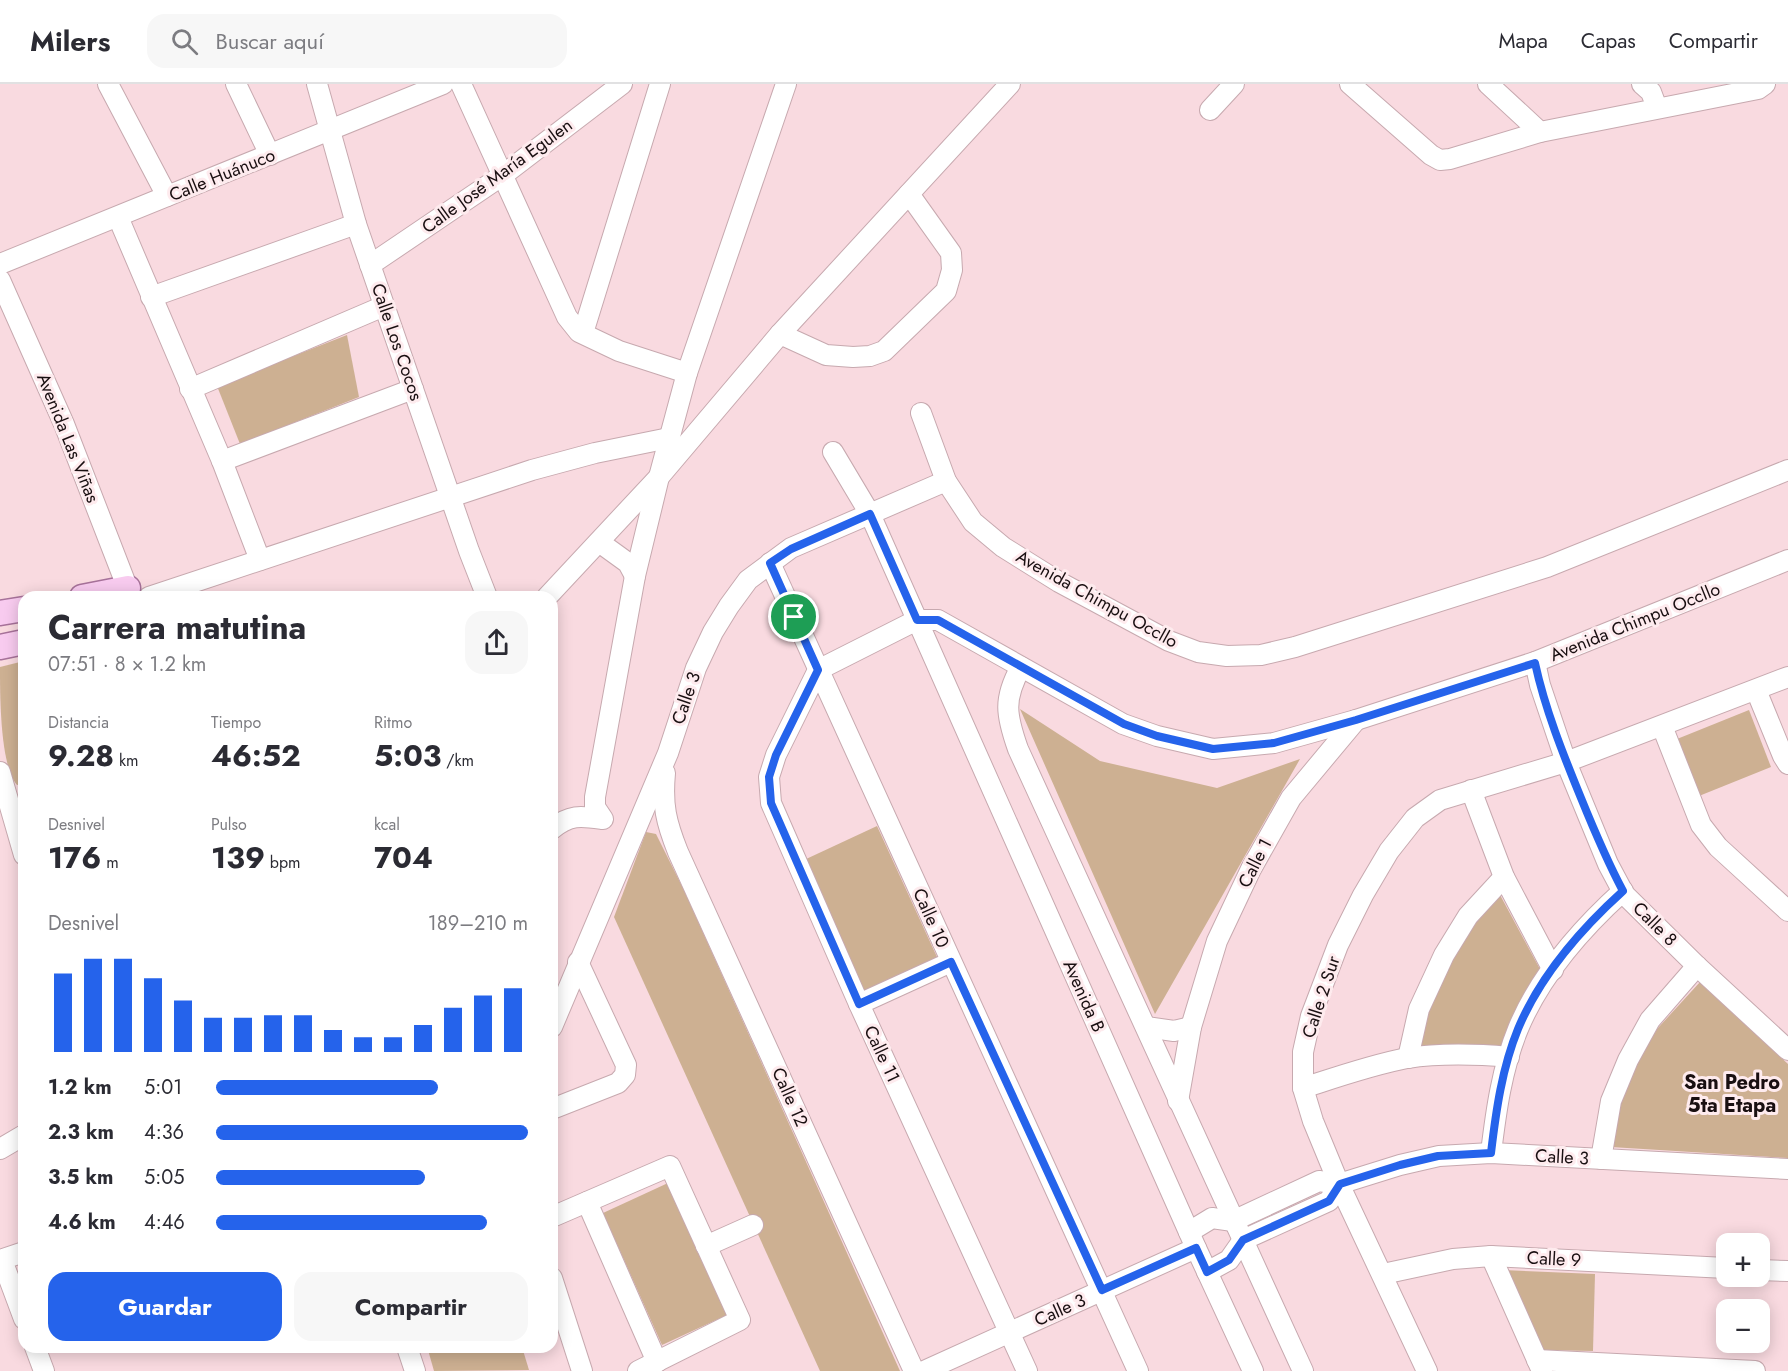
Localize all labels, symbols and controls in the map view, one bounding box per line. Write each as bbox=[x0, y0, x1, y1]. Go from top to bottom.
search box bbox=[147, 14, 567, 68]
text: Milers bbox=[30, 21, 111, 62]
icon: search bbox=[168, 25, 201, 58]
text: Buscar aquí bbox=[216, 25, 324, 57]
text: Mapa bbox=[1499, 26, 1548, 56]
text: Capas bbox=[1581, 26, 1636, 56]
text: Compartir bbox=[1669, 26, 1758, 56]
street label: Calle José María Egulen bbox=[416, 112, 578, 240]
street label: Calle Huánuco bbox=[165, 142, 279, 208]
street label: Calle Los Cocos bbox=[365, 280, 429, 404]
street label: Avenida Las Viñas bbox=[30, 369, 106, 507]
street label: Avenida Chimpu Occllo bbox=[1011, 544, 1183, 654]
street label: Avenida Chimpu Occllo bbox=[1546, 576, 1724, 668]
pin bbox=[768, 591, 819, 642]
icon: arrive bbox=[777, 600, 810, 633]
text: Carrera matutina bbox=[48, 604, 306, 651]
button: share bbox=[465, 611, 528, 674]
text: 07:51 · 8 × 1.2 km bbox=[48, 650, 206, 679]
street label: Calle 3 bbox=[665, 668, 707, 728]
text: Distancia bbox=[48, 711, 109, 734]
text: Tiempo bbox=[211, 711, 261, 734]
text: Ritmo bbox=[374, 711, 412, 734]
text: 9.28 bbox=[48, 734, 114, 777]
text: 46:52 bbox=[211, 734, 301, 777]
text: 5:03 bbox=[374, 734, 442, 777]
text: km bbox=[114, 749, 138, 772]
text: /km bbox=[442, 749, 474, 772]
text: Desnivel bbox=[48, 813, 105, 836]
text: Pulso bbox=[211, 813, 247, 836]
text: kcal bbox=[374, 813, 400, 836]
street label: Calle 1 bbox=[1232, 834, 1278, 892]
text: 176 bbox=[48, 836, 101, 879]
text: 139 bbox=[211, 836, 265, 879]
text: 704 bbox=[374, 836, 433, 879]
text: m bbox=[101, 851, 119, 874]
text: bpm bbox=[265, 851, 301, 874]
street label: Calle 10 bbox=[906, 884, 956, 952]
street label: Calle 8 bbox=[1627, 896, 1683, 952]
text: Desnivel bbox=[48, 909, 119, 938]
text: 189–210 m bbox=[428, 909, 528, 938]
street label: Calle 2 Sur bbox=[1295, 952, 1347, 1041]
street label: Avenida B bbox=[1057, 956, 1111, 1036]
street label: Calle 11 bbox=[858, 1021, 906, 1087]
street label: Calle 12 bbox=[765, 1063, 815, 1131]
district label: San Pedro 5ta Etapa bbox=[1684, 1068, 1780, 1120]
text: 1.2 km bbox=[48, 1073, 112, 1102]
text: 5:01 bbox=[144, 1073, 182, 1102]
text: 2.3 km bbox=[48, 1118, 114, 1147]
text: 4:36 bbox=[144, 1118, 184, 1147]
street label: Calle 3 bbox=[1534, 1143, 1590, 1171]
text: 3.5 km bbox=[48, 1163, 113, 1192]
text: 5:05 bbox=[144, 1163, 185, 1192]
text: 4.6 km bbox=[48, 1208, 116, 1237]
text: 4:46 bbox=[144, 1208, 185, 1237]
map controls bbox=[1716, 1233, 1770, 1353]
button: + bbox=[1716, 1233, 1770, 1287]
street label: Calle 9 bbox=[1526, 1245, 1582, 1273]
button: Guardar bbox=[48, 1272, 282, 1341]
button: Compartir bbox=[294, 1272, 528, 1341]
street label: Calle 3 bbox=[1030, 1287, 1090, 1333]
button: − bbox=[1716, 1299, 1770, 1353]

